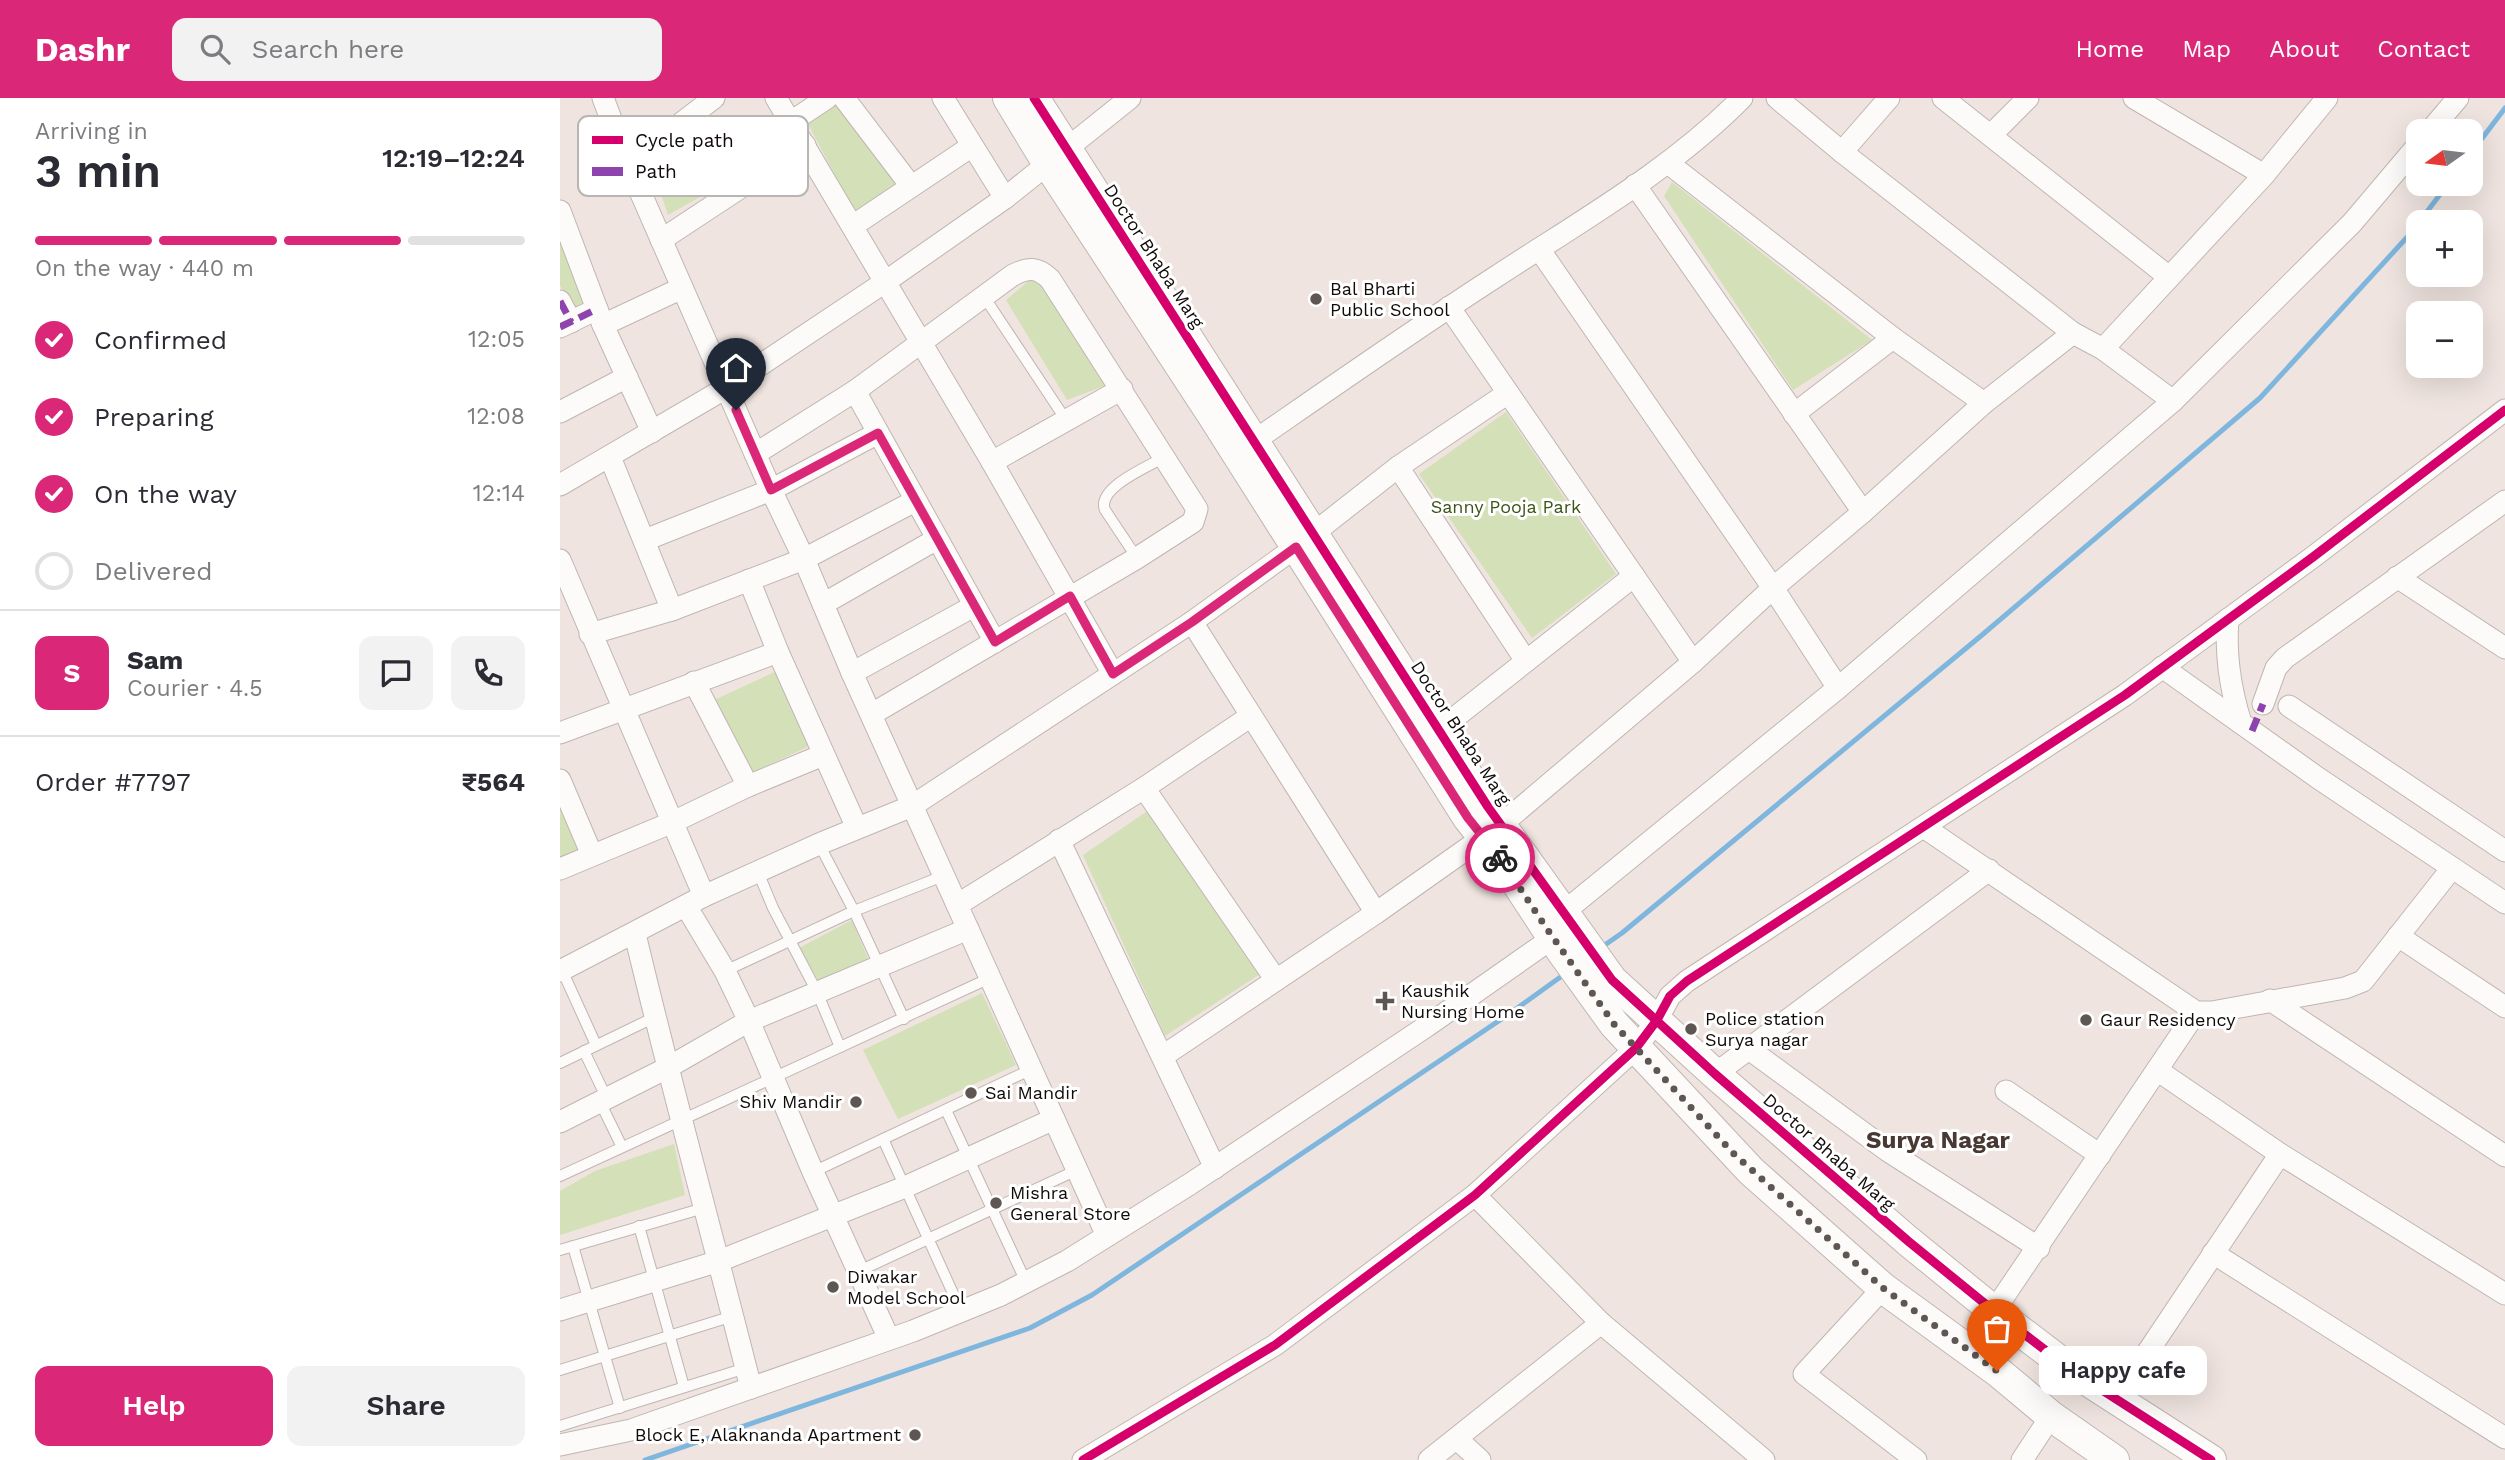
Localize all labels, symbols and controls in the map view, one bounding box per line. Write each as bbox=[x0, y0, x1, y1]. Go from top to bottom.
search box bbox=[172, 18, 662, 81]
text: Dashr bbox=[35, 30, 130, 69]
icon: search bbox=[196, 30, 234, 68]
text: Search here bbox=[252, 34, 404, 64]
text: Home bbox=[2076, 35, 2144, 63]
text: Map bbox=[2182, 35, 2231, 63]
text: About bbox=[2269, 35, 2339, 63]
text: Contact bbox=[2377, 35, 2470, 63]
legend bbox=[578, 116, 808, 196]
text: Arriving in bbox=[35, 118, 148, 145]
north arrow bbox=[2406, 119, 2483, 196]
map controls bbox=[2406, 119, 2483, 378]
text: Cycle path bbox=[635, 129, 734, 152]
text: 12:19–12:24 bbox=[382, 143, 525, 173]
text: 3 min bbox=[35, 144, 161, 198]
text: Path bbox=[635, 160, 677, 183]
street label: Doctor Bhaba Marg bbox=[1100, 180, 1209, 332]
button: + bbox=[2406, 210, 2483, 287]
text: On the way · 440 m bbox=[35, 255, 254, 282]
place label: Bal Bharti Public School bbox=[1330, 278, 1450, 320]
marker: Bal Bharti Public School bbox=[1308, 291, 1324, 307]
button: − bbox=[2406, 301, 2483, 378]
icon: check bbox=[35, 321, 73, 359]
text: Confirmed bbox=[94, 325, 227, 355]
text: 12:05 bbox=[468, 326, 525, 353]
pin bbox=[706, 338, 766, 410]
icon: home bbox=[717, 349, 755, 387]
icon: check bbox=[35, 398, 73, 436]
text: Preparing bbox=[94, 402, 214, 432]
text: 12:08 bbox=[467, 403, 525, 430]
icon: check bbox=[35, 475, 73, 513]
text: On the way bbox=[94, 479, 237, 509]
text: 12:14 bbox=[473, 480, 525, 507]
park label: Sanny Pooja Park bbox=[1431, 496, 1581, 517]
text: Delivered bbox=[94, 556, 213, 586]
button: chat bbox=[359, 636, 433, 710]
button: phone bbox=[451, 636, 525, 710]
text: Sam bbox=[127, 645, 183, 675]
street label: Doctor Bhaba Marg bbox=[1407, 657, 1516, 809]
text: S bbox=[64, 658, 80, 688]
text: Courier · 4.5 bbox=[127, 675, 263, 702]
text: Order #7797 bbox=[35, 767, 191, 797]
text: ₹564 bbox=[461, 767, 525, 797]
courier bbox=[1465, 823, 1535, 893]
icon: bike bbox=[1481, 839, 1519, 877]
place label: Kaushik Nursing Home bbox=[1401, 980, 1525, 1022]
marker: Kaushik Nursing Home bbox=[1375, 991, 1395, 1011]
place label: Police station Surya nagar bbox=[1705, 1008, 1825, 1050]
place label: Gaur Residency bbox=[2100, 1009, 2236, 1030]
marker: Gaur Residency bbox=[2078, 1012, 2094, 1028]
marker: Police station Surya nagar bbox=[1683, 1021, 1699, 1037]
place label: Sai Mandir bbox=[985, 1082, 1077, 1103]
marker: Sai Mandir bbox=[963, 1085, 979, 1101]
street label: Doctor Bhaba Marg bbox=[1759, 1089, 1900, 1215]
place label: Shiv Mandir bbox=[739, 1091, 842, 1112]
marker: Shiv Mandir bbox=[848, 1094, 864, 1110]
district label: Surya Nagar bbox=[1866, 1126, 2011, 1154]
place label: Mishra General Store bbox=[1010, 1182, 1131, 1224]
marker: Mishra General Store bbox=[988, 1195, 1004, 1211]
place label: Diwakar Model School bbox=[847, 1266, 966, 1308]
marker: Diwakar Model School bbox=[825, 1279, 841, 1295]
pin bbox=[1967, 1299, 2027, 1371]
icon: bag bbox=[1978, 1310, 2016, 1348]
callout: Happy cafe bbox=[2039, 1346, 2207, 1396]
text: Happy cafe bbox=[2060, 1357, 2186, 1384]
button: Help bbox=[35, 1366, 273, 1446]
button: Share bbox=[287, 1366, 525, 1446]
place label: Block E, Alaknanda Apartment bbox=[635, 1424, 901, 1445]
marker: Block E, Alaknanda Apartment bbox=[907, 1427, 923, 1443]

